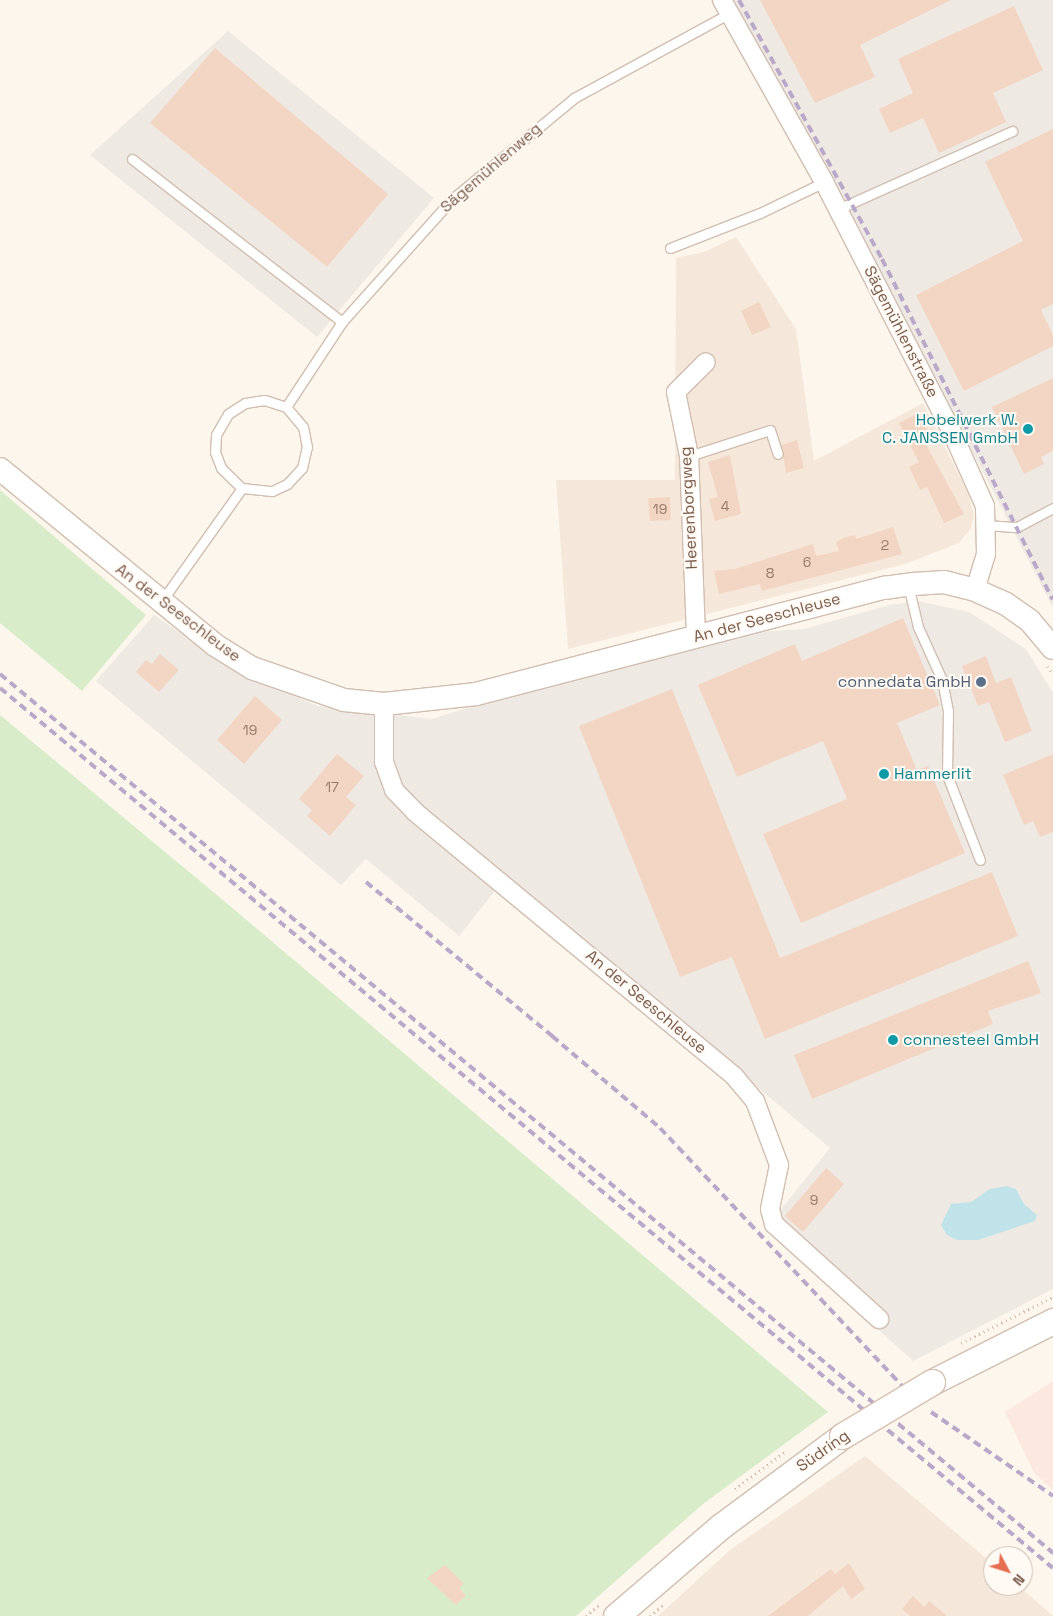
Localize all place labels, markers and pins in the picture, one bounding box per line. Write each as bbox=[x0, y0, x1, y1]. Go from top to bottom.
place label: Hobelwerk W. C. JANSSEN GmbH bbox=[881, 410, 1018, 448]
marker: Hobelwerk W. C. JANSSEN GmbH bbox=[1022, 423, 1034, 435]
place label: connedata GmbH bbox=[838, 672, 971, 692]
marker: connedata GmbH bbox=[975, 676, 987, 688]
place label: Hammerlit bbox=[894, 764, 972, 784]
marker: Hammerlit bbox=[878, 768, 890, 780]
place label: connesteel GmbH bbox=[903, 1030, 1039, 1050]
marker: connesteel GmbH bbox=[887, 1034, 899, 1046]

